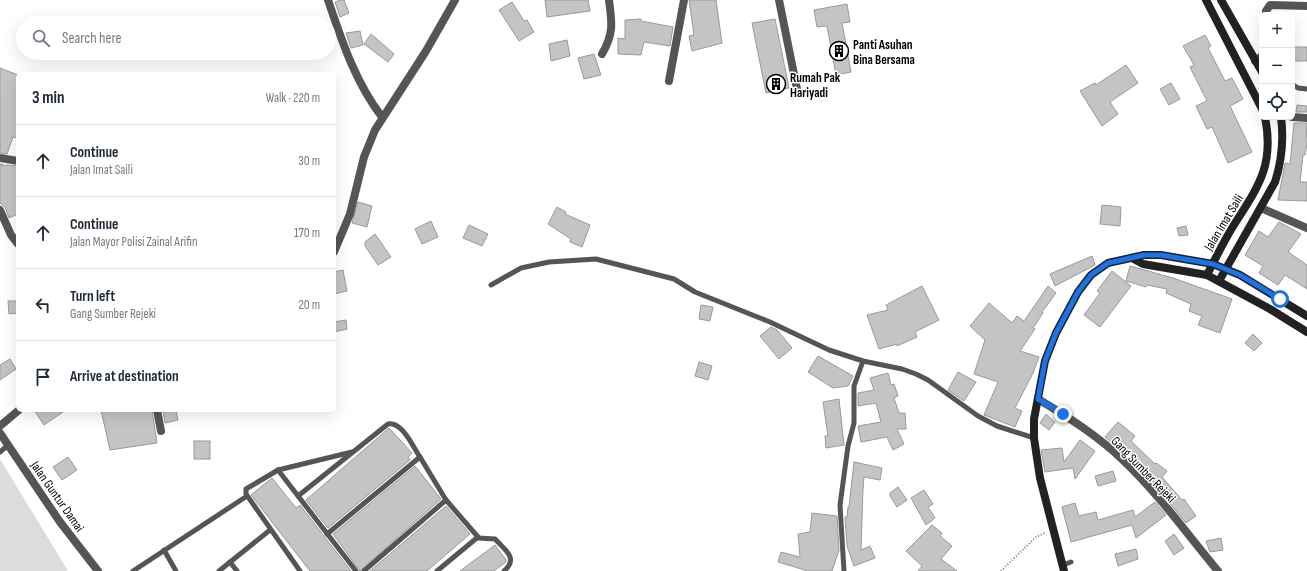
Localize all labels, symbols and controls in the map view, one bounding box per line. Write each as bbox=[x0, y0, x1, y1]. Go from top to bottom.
map controls bbox=[1259, 12, 1295, 120]
button: + bbox=[1259, 12, 1295, 48]
search box bbox=[16, 16, 336, 60]
icon: search bbox=[30, 27, 52, 49]
text: Search here bbox=[62, 29, 122, 48]
place label: Panti Asuhan Bina Bersama bbox=[853, 37, 915, 68]
building icon: Panti Asuhan Bina Bersama bbox=[828, 40, 850, 62]
button: − bbox=[1259, 48, 1295, 84]
place label: Rumah Pak Hariyadi bbox=[790, 70, 841, 101]
building icon: Rumah Pak Hariyadi bbox=[765, 73, 787, 95]
button: locate bbox=[1259, 84, 1295, 120]
text: 3 min bbox=[32, 88, 65, 108]
text: Walk · 220 m bbox=[266, 90, 320, 106]
text: Continue bbox=[70, 143, 119, 162]
icon: ahead bbox=[32, 150, 54, 172]
text: 30 m bbox=[298, 153, 320, 169]
text: Jalan Imat Saili bbox=[70, 162, 133, 178]
street label: Jalan Imat Saili bbox=[1200, 191, 1247, 254]
text: Continue bbox=[70, 215, 119, 234]
icon: ahead bbox=[32, 222, 54, 244]
text: 170 m bbox=[294, 225, 320, 241]
text: Jalan Mayor Polisi Zainal Arifin bbox=[70, 234, 198, 250]
text: Turn left bbox=[70, 287, 115, 306]
route start bbox=[1271, 290, 1289, 308]
icon: left bbox=[32, 294, 54, 316]
text: 20 m bbox=[298, 297, 320, 313]
text: Gang Sumber Rejeki bbox=[70, 306, 156, 322]
icon: arrive bbox=[32, 366, 54, 388]
text: Arrive at destination bbox=[70, 367, 179, 386]
route end bbox=[1054, 405, 1072, 423]
street label: Gang Sumber Rejeki bbox=[1108, 433, 1179, 506]
street label: Jalan Guntur Damai bbox=[26, 457, 87, 535]

